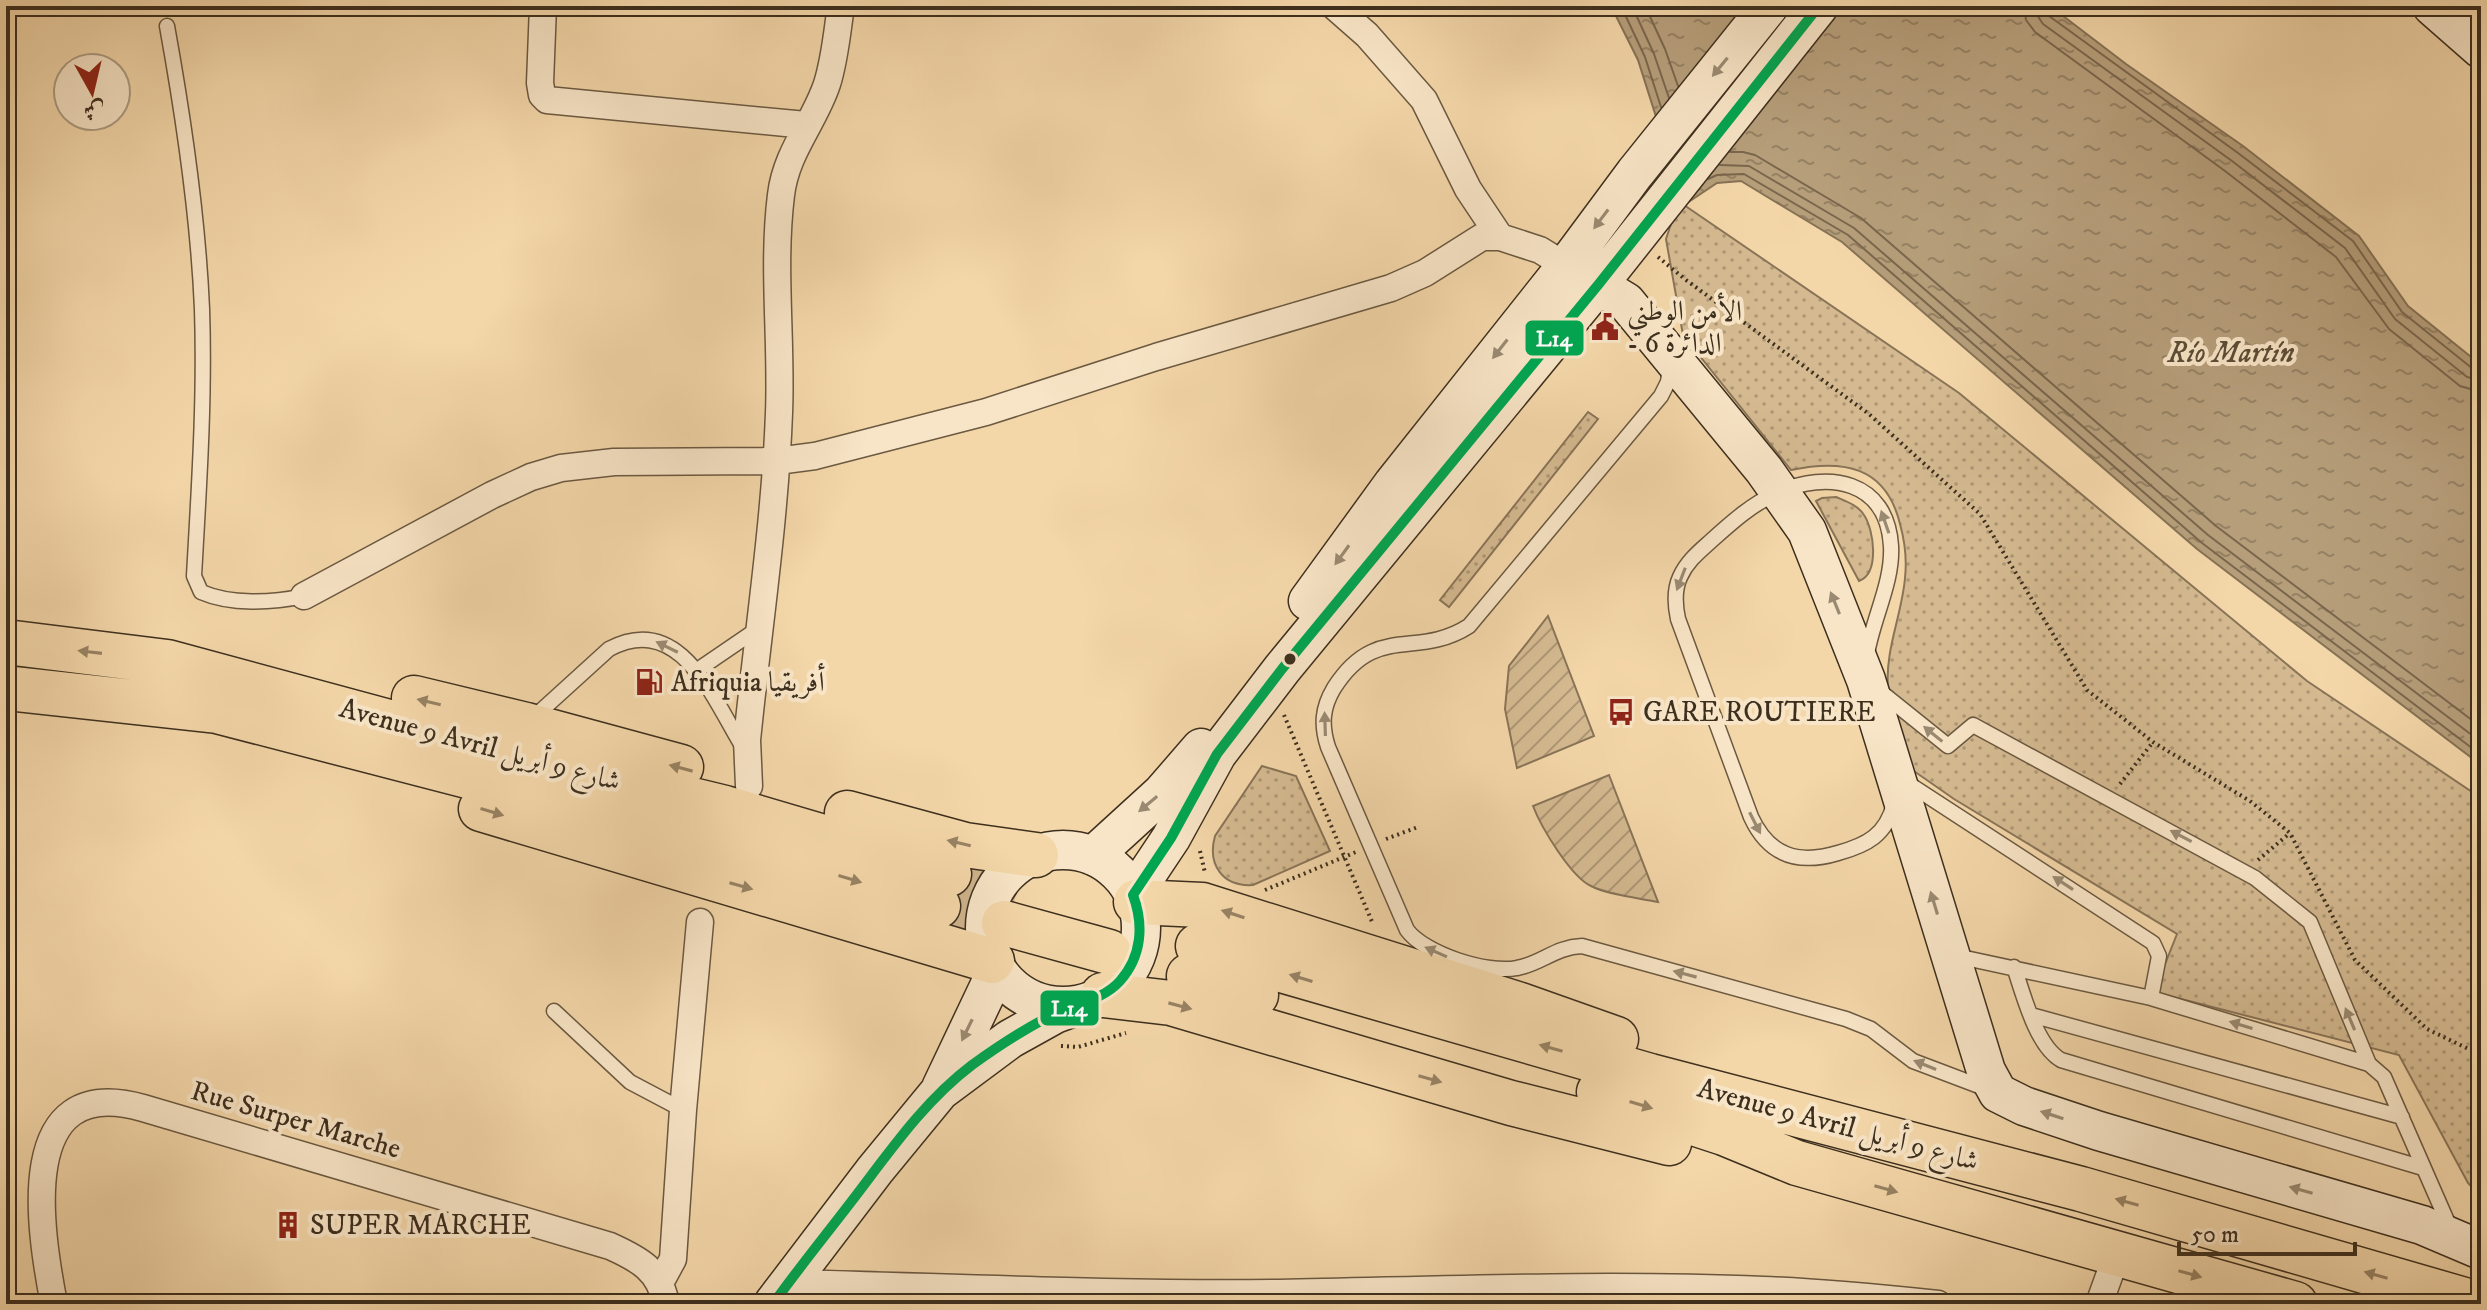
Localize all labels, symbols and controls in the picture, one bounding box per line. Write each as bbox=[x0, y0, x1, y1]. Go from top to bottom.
north arrow bbox=[52, 52, 132, 132]
one-way arrow bbox=[1713, 57, 1729, 77]
text: ش bbox=[82, 95, 107, 125]
one-way arrow bbox=[1593, 209, 1609, 230]
place label: الأمن الوطني - الدائرة 6 bbox=[1627, 292, 1742, 361]
public building icon: الأمن الوطني - الدائرة 6 bbox=[1590, 312, 1620, 342]
line badge: L14 bbox=[1524, 319, 1585, 357]
text: L14 bbox=[1536, 326, 1574, 353]
water label: Río Martín bbox=[2167, 335, 2294, 372]
one-way arrow bbox=[1493, 339, 1509, 359]
one-way arrow bbox=[1878, 510, 1890, 534]
one-way arrow bbox=[1334, 545, 1350, 565]
one-way arrow bbox=[1674, 567, 1687, 591]
one-way arrow bbox=[1828, 591, 1841, 615]
one-way arrow bbox=[656, 640, 679, 654]
one-way arrow bbox=[77, 645, 102, 658]
unlabelled marker bbox=[1282, 651, 1298, 667]
place label: Afriquia أفريقيا bbox=[671, 662, 825, 700]
fuel station icon: Afriquia أفريقيا bbox=[634, 667, 664, 697]
street label: Avenue 9 Avril شارع 9 أبريل bbox=[334, 688, 625, 804]
one-way arrow bbox=[417, 695, 442, 708]
place label: GARE ROUTIERE bbox=[1643, 695, 1876, 730]
bus stop icon: GARE ROUTIERE bbox=[1606, 697, 1636, 727]
one-way arrow bbox=[1318, 711, 1331, 737]
one-way arrow bbox=[1923, 726, 1943, 742]
one-way arrow bbox=[668, 761, 693, 773]
one-way arrow bbox=[1139, 795, 1159, 812]
one-way arrow bbox=[480, 806, 504, 819]
one-way arrow bbox=[1749, 812, 1762, 835]
one-way arrow bbox=[2170, 830, 2193, 843]
one-way arrow bbox=[946, 836, 971, 849]
one-way arrow bbox=[838, 873, 862, 886]
one-way arrow bbox=[2052, 876, 2073, 891]
one-way arrow bbox=[729, 880, 754, 892]
one-way arrow bbox=[1927, 890, 1940, 914]
one-way arrow bbox=[1220, 908, 1244, 920]
one-way arrow bbox=[1424, 945, 1448, 959]
one-way arrow bbox=[1672, 968, 1697, 980]
one-way arrow bbox=[1288, 971, 1312, 983]
line badge: L14 bbox=[1039, 989, 1100, 1027]
text: L14 bbox=[1051, 996, 1089, 1023]
one-way arrow bbox=[1169, 1000, 1193, 1013]
one-way arrow bbox=[2344, 1007, 2357, 1031]
one-way arrow bbox=[961, 1018, 974, 1041]
one-way arrow bbox=[2229, 1018, 2253, 1031]
one-way arrow bbox=[1538, 1041, 1562, 1054]
one-way arrow bbox=[1914, 1059, 1937, 1072]
street label: Avenue 9 Avril شارع 9 أبريل bbox=[1692, 1068, 1983, 1184]
street label: Rue Surper Marche bbox=[187, 1073, 405, 1167]
one-way arrow bbox=[1418, 1073, 1442, 1086]
one-way arrow bbox=[1629, 1099, 1653, 1112]
one-way arrow bbox=[2040, 1109, 2064, 1121]
one-way arrow bbox=[1874, 1183, 1899, 1195]
one-way arrow bbox=[2289, 1183, 2313, 1196]
one-way arrow bbox=[2114, 1196, 2139, 1208]
scale bar bbox=[2179, 1206, 2355, 1256]
place label: SUPER MARCHE bbox=[310, 1208, 531, 1243]
building icon: SUPER MARCHE bbox=[273, 1210, 303, 1240]
text: 50 m bbox=[2191, 1220, 2239, 1250]
one-way arrow bbox=[2364, 1268, 2388, 1281]
one-way arrow bbox=[2178, 1269, 2203, 1281]

